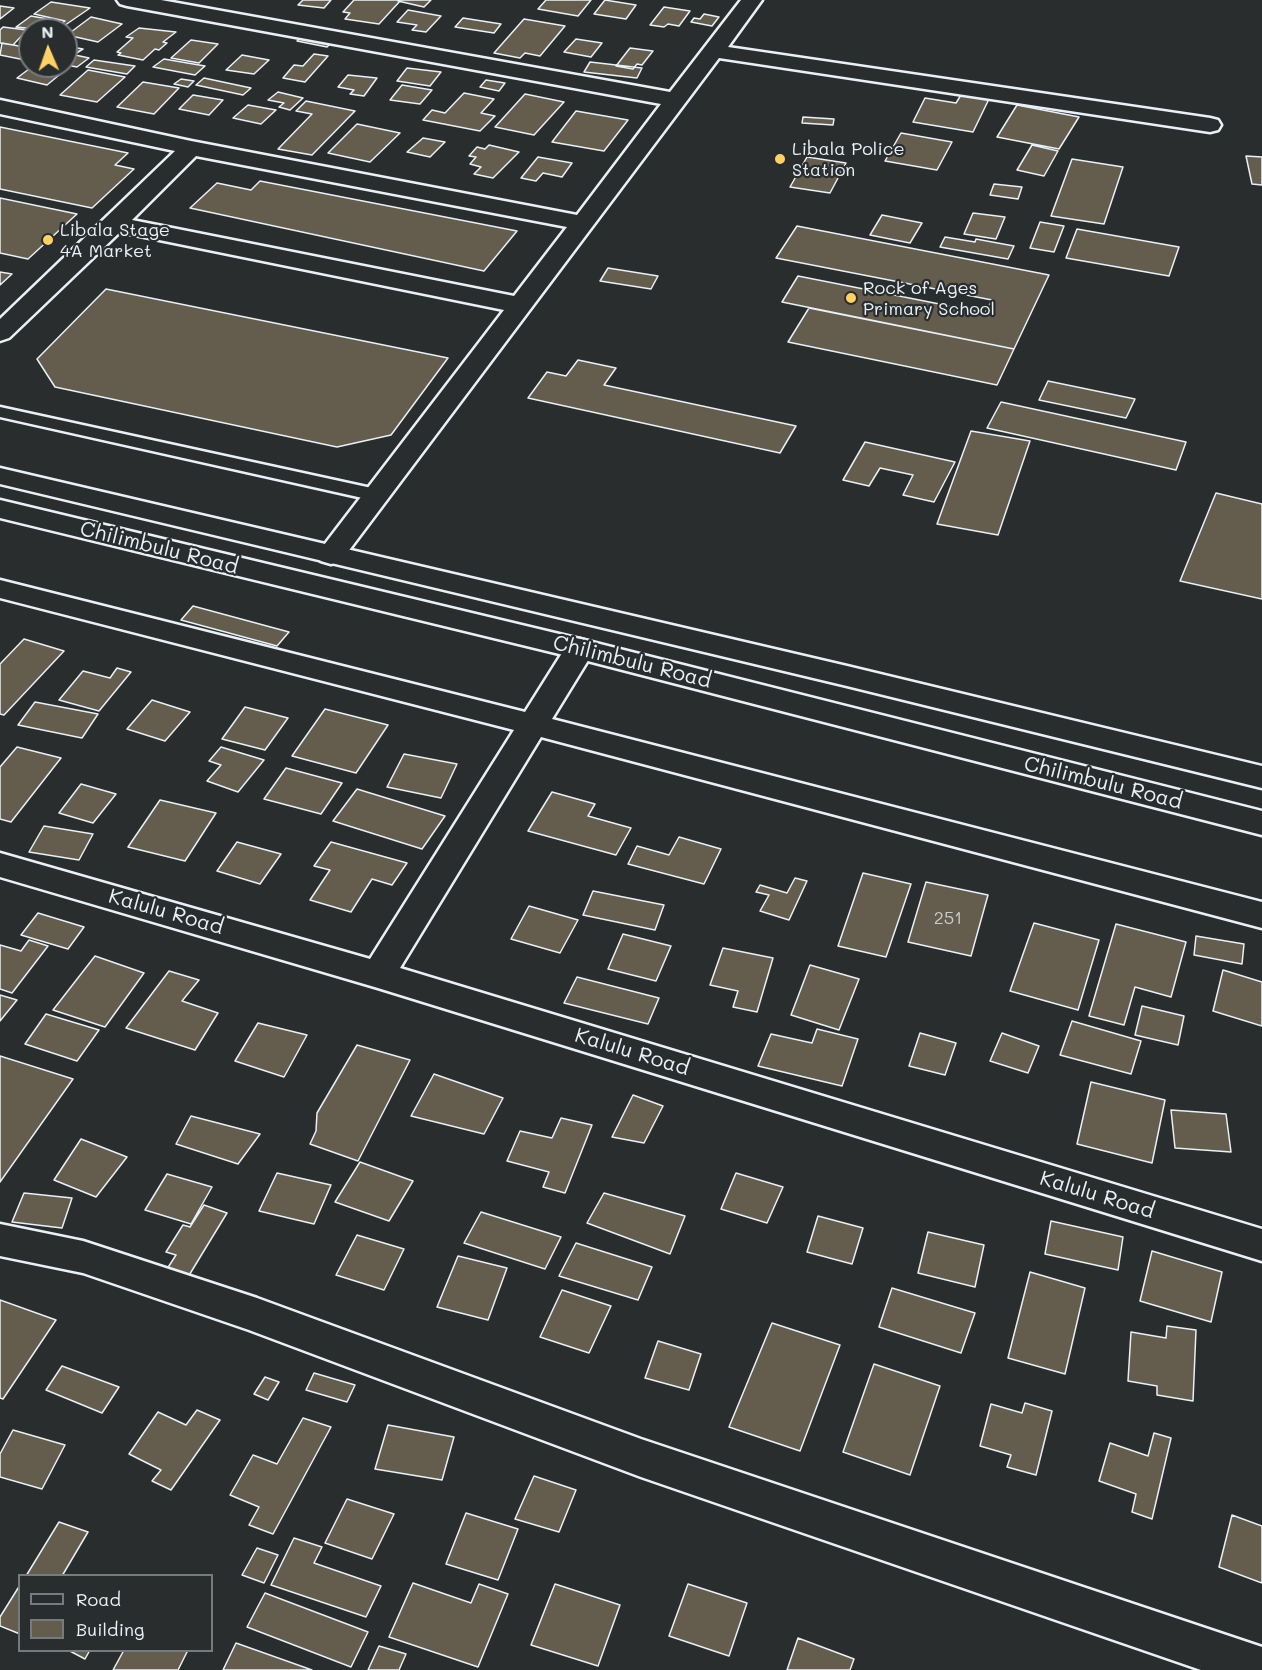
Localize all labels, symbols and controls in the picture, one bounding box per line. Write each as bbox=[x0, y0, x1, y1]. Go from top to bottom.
north arrow bbox=[18, 18, 78, 78]
text: N bbox=[41, 21, 54, 42]
place label: Libala Police Station bbox=[792, 138, 905, 180]
marker: Libala Police Station bbox=[773, 152, 787, 166]
place label: Libala Stage 4A Market bbox=[60, 219, 170, 262]
marker: Libala Stage 4A Market bbox=[41, 233, 55, 247]
place label: Rock of Ages Primary School bbox=[863, 277, 995, 320]
marker: Rock of Ages Primary School bbox=[844, 291, 858, 305]
street label: Chilimbulu Road bbox=[77, 516, 241, 580]
street label: Chilimbulu Road bbox=[550, 630, 714, 694]
street label: Chilimbulu Road bbox=[1021, 751, 1185, 815]
street label: Kalulu Road bbox=[106, 884, 226, 940]
house number: 251 bbox=[934, 907, 962, 929]
street label: Kalulu Road bbox=[572, 1023, 692, 1081]
street label: Kalulu Road bbox=[1037, 1166, 1157, 1224]
legend bbox=[18, 1574, 213, 1652]
text: Road bbox=[76, 1587, 121, 1611]
text: Building bbox=[76, 1617, 144, 1641]

